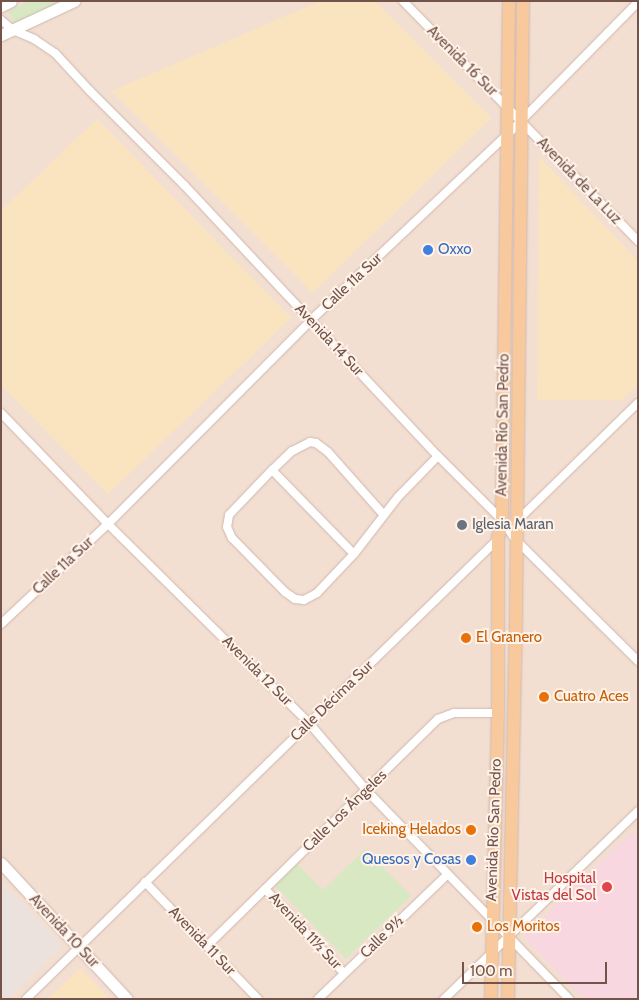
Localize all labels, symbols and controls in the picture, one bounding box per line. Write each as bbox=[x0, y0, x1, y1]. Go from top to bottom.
street label: Avenida 16 Sur bbox=[423, 22, 501, 100]
street label: Avenida de La Luz bbox=[533, 134, 625, 228]
place label: Oxxo bbox=[438, 241, 472, 259]
marker: Oxxo bbox=[422, 244, 434, 256]
street label: Calle 11a Sur bbox=[318, 249, 386, 315]
street label: Avenida 14 Sur bbox=[291, 300, 367, 380]
street label: Avenida Río San Pedro bbox=[493, 353, 513, 497]
place label: Iglesia Maran bbox=[472, 516, 554, 534]
marker: Iglesia Maran bbox=[456, 519, 468, 531]
street label: Calle 11a Sur bbox=[29, 533, 97, 599]
place label: El Granero bbox=[476, 629, 542, 647]
street label: Avenida 12 Sur bbox=[218, 632, 296, 710]
marker: El Granero bbox=[460, 632, 472, 644]
street label: Calle Décima Sur bbox=[287, 657, 377, 745]
place label: Cuatro Aces bbox=[554, 688, 629, 706]
marker: Cuatro Aces bbox=[538, 691, 550, 703]
street label: Avenida Río San Pedro bbox=[483, 758, 505, 902]
street label: Calle Los Ángeles bbox=[299, 766, 391, 856]
place label: Iceking Helados bbox=[362, 821, 461, 839]
marker: Iceking Helados bbox=[465, 824, 477, 836]
place label: Quesos y Cosas bbox=[362, 851, 461, 869]
marker: Quesos y Cosas bbox=[465, 854, 477, 866]
place label: Hospital Vistas del Sol bbox=[511, 869, 596, 904]
marker: Hospital Vistas del Sol bbox=[600, 880, 614, 894]
street label: Avenida 11½ Sur bbox=[265, 889, 345, 973]
street label: Avenida 10 Sur bbox=[25, 890, 103, 972]
street label: Avenida 11 Sur bbox=[165, 903, 239, 979]
street label: Calle 9½ bbox=[357, 912, 407, 962]
place label: Los Moritos bbox=[487, 918, 560, 936]
marker: Los Moritos bbox=[471, 921, 483, 933]
scale bar bbox=[464, 952, 609, 984]
text: 100 m bbox=[470, 962, 512, 980]

